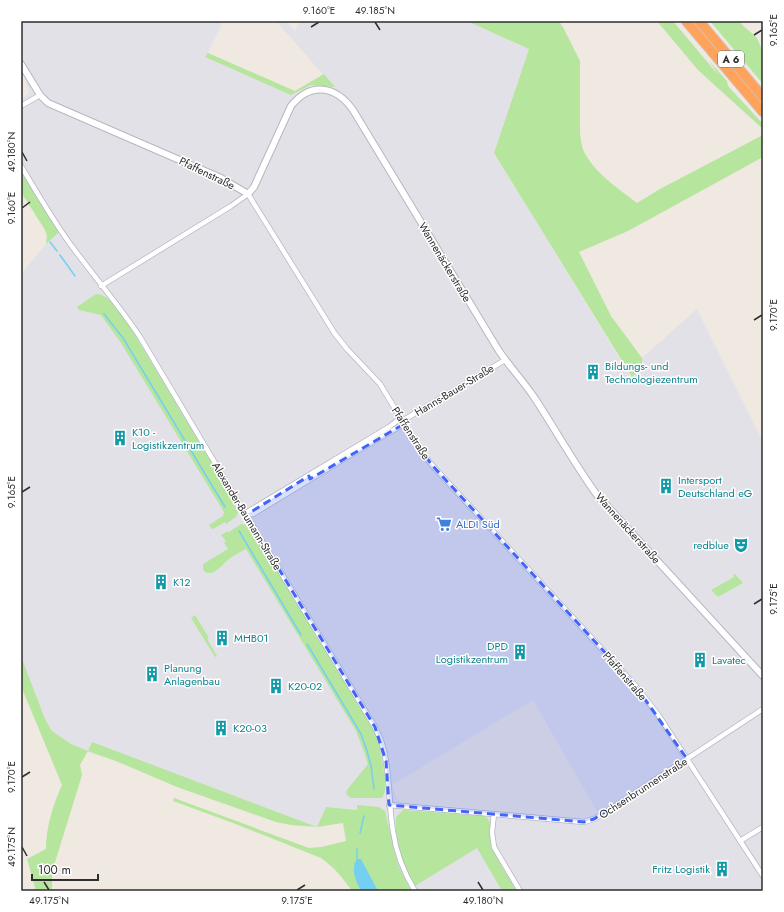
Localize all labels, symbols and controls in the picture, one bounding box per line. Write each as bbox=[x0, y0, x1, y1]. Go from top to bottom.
text: 9.160°E bbox=[303, 3, 335, 18]
text: 49.185°N bbox=[355, 3, 395, 18]
text: 9.165°E bbox=[766, 14, 781, 46]
road number: A 6 bbox=[718, 51, 744, 67]
text: 49.180°N bbox=[4, 132, 19, 172]
street label: Pfaffenstraße bbox=[176, 153, 238, 194]
text: 9.160°E bbox=[4, 192, 19, 224]
street label: Wannenäckerstraße bbox=[415, 219, 475, 305]
text: 9.170°E bbox=[766, 299, 781, 331]
place label: Bildungs- und Technologiezentrum bbox=[605, 358, 698, 387]
street label: Hanns-Bauer-Straße bbox=[411, 360, 497, 420]
building icon: Bildungs- und Technologiezentrum bbox=[584, 363, 602, 381]
street label: Pfaffenstraße bbox=[388, 403, 434, 463]
place label: K10 - Logistikzentrum bbox=[132, 424, 204, 453]
building icon: K10 - Logistikzentrum bbox=[111, 429, 129, 447]
street label: Alexander-Baumann-Straße bbox=[208, 459, 286, 573]
place label: Intersport Deutschland eG bbox=[678, 472, 753, 501]
text: 9.165°E bbox=[4, 476, 19, 508]
building icon: Intersport Deutschland eG bbox=[657, 477, 675, 495]
street label: Wannenäckerstraße bbox=[592, 489, 665, 567]
supermarket icon: ALDI Süd bbox=[435, 515, 453, 533]
place label: ALDI Süd bbox=[456, 516, 500, 532]
theatre icon: redblue bbox=[732, 536, 750, 554]
place label: redblue bbox=[693, 537, 729, 553]
building icon: K12 bbox=[152, 573, 170, 591]
place label: K12 bbox=[173, 574, 190, 590]
text: 9.175°E bbox=[766, 583, 781, 615]
building icon: MHB01 bbox=[213, 629, 231, 647]
place label: MHB01 bbox=[234, 630, 268, 646]
place label: DPD Logistikzentrum bbox=[436, 638, 509, 667]
building icon: DPD Logistikzentrum bbox=[511, 643, 529, 661]
street label: Pfaffenstraße bbox=[599, 648, 651, 704]
building icon: Lavatec bbox=[691, 651, 709, 669]
place label: Lavatec bbox=[712, 652, 746, 668]
place label: Planung Anlagenbau bbox=[164, 660, 220, 689]
building icon: Planung Anlagenbau bbox=[143, 665, 161, 683]
building icon: K20-02 bbox=[267, 677, 285, 695]
place label: K20-02 bbox=[288, 678, 322, 694]
building icon: K20-03 bbox=[212, 719, 230, 737]
place label: K20-03 bbox=[233, 720, 267, 736]
street label: Ochsenbrunnenstraße bbox=[596, 753, 691, 823]
text: 9.170°E bbox=[4, 761, 19, 793]
text: 49.175°N bbox=[4, 827, 19, 867]
scale bar bbox=[32, 856, 98, 882]
building icon: Fritz Logistik bbox=[713, 860, 731, 878]
text: 100 m bbox=[38, 861, 71, 879]
place label: Fritz Logistik bbox=[652, 861, 710, 877]
text: 49.175°N bbox=[29, 893, 69, 908]
text: 9.175°E bbox=[281, 893, 313, 908]
text: 49.180°N bbox=[463, 893, 503, 908]

